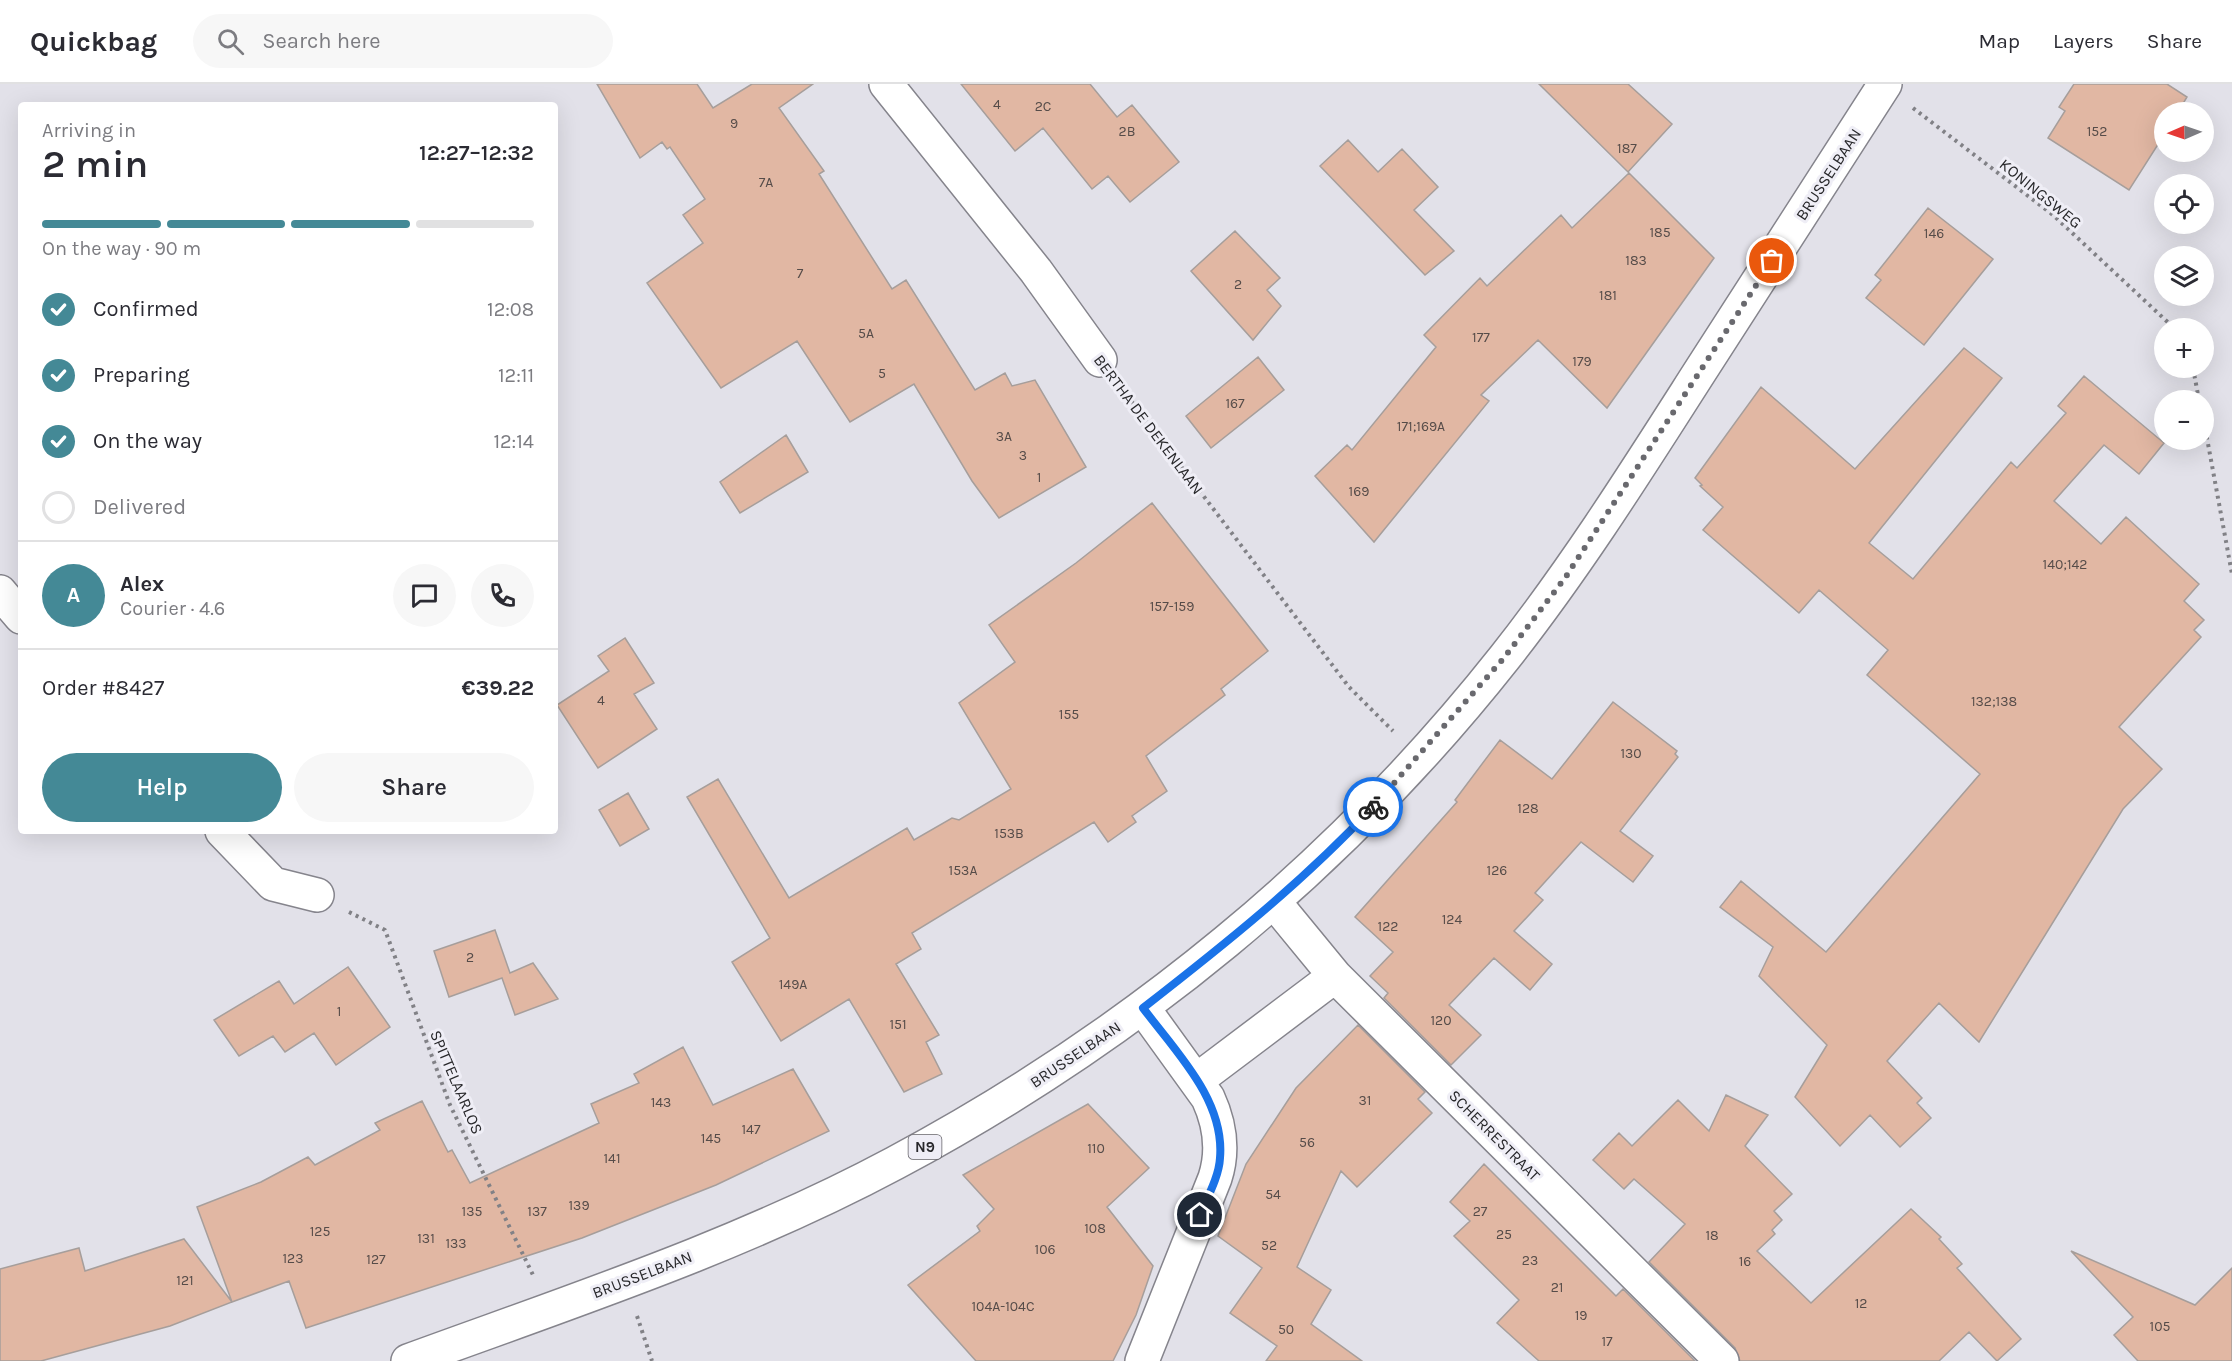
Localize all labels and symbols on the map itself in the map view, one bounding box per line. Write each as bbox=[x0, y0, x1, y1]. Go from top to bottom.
house number: 4 bbox=[993, 96, 1001, 113]
house number: 2C bbox=[1035, 98, 1051, 115]
north arrow bbox=[2154, 102, 2214, 162]
house number: 9 bbox=[730, 115, 738, 132]
house number: 2B bbox=[1119, 123, 1135, 140]
house number: 152 bbox=[2087, 123, 2107, 140]
street label: BRUSSELBAAN bbox=[1792, 125, 1865, 224]
house number: 187 bbox=[1617, 140, 1637, 157]
street label: KONINGSWEG bbox=[1996, 155, 2086, 232]
house number: 7A bbox=[759, 174, 773, 191]
house number: 185 bbox=[1649, 224, 1671, 241]
house number: 146 bbox=[1924, 225, 1944, 242]
pin bbox=[1746, 235, 1797, 286]
house number: 183 bbox=[1625, 252, 1647, 269]
house number: 7 bbox=[797, 265, 804, 282]
house number: 2 bbox=[1234, 276, 1242, 293]
house number: 181 bbox=[1599, 287, 1617, 304]
house number: 5A bbox=[858, 325, 874, 342]
house number: 177 bbox=[1472, 329, 1490, 346]
street label: BERTHA DE DEKENLAAN bbox=[1090, 351, 1207, 498]
house number: 179 bbox=[1572, 353, 1592, 370]
house number: 5 bbox=[878, 365, 886, 382]
house number: 167 bbox=[1225, 395, 1245, 412]
house number: 171;169A bbox=[1397, 418, 1445, 435]
house number: 3A bbox=[996, 428, 1012, 445]
house number: 3 bbox=[1019, 447, 1027, 464]
house number: 1 bbox=[1037, 469, 1041, 486]
house number: 169 bbox=[1349, 483, 1369, 500]
house number: 140;142 bbox=[2043, 556, 2087, 573]
house number: 157-159 bbox=[1150, 598, 1194, 615]
house number: 4 bbox=[597, 692, 605, 709]
house number: 132;138 bbox=[1971, 693, 2017, 710]
house number: 155 bbox=[1059, 706, 1079, 723]
house number: 130 bbox=[1620, 745, 1642, 762]
courier bbox=[1343, 777, 1403, 837]
house number: 128 bbox=[1517, 800, 1539, 817]
house number: 153B bbox=[994, 825, 1024, 842]
house number: 153A bbox=[949, 862, 977, 879]
house number: 126 bbox=[1487, 862, 1507, 879]
house number: 124 bbox=[1442, 911, 1462, 928]
house number: 122 bbox=[1378, 918, 1398, 935]
house number: 2 bbox=[466, 949, 474, 966]
house number: 149A bbox=[779, 976, 807, 993]
house number: 1 bbox=[337, 1003, 341, 1020]
house number: 120 bbox=[1430, 1012, 1452, 1029]
house number: 151 bbox=[889, 1016, 907, 1033]
street label: BRUSSELBAAN bbox=[1026, 1017, 1124, 1092]
street label: SPITTELAARLOS bbox=[426, 1027, 487, 1137]
street label: SCHERRESTRAAT bbox=[1445, 1086, 1544, 1185]
house number: 31 bbox=[1359, 1092, 1371, 1109]
house number: 143 bbox=[651, 1094, 671, 1111]
house number: 147 bbox=[741, 1121, 761, 1138]
house number: 145 bbox=[701, 1130, 721, 1147]
house number: 56 bbox=[1299, 1134, 1315, 1151]
road number: N9 bbox=[908, 1135, 942, 1159]
house number: 110 bbox=[1087, 1140, 1105, 1157]
house number: 141 bbox=[603, 1150, 621, 1167]
house number: 54 bbox=[1265, 1186, 1281, 1203]
pin bbox=[1174, 1189, 1225, 1240]
house number: 139 bbox=[568, 1197, 590, 1214]
house number: 135 bbox=[462, 1203, 482, 1220]
house number: 137 bbox=[527, 1203, 547, 1220]
house number: 27 bbox=[1473, 1203, 1488, 1220]
house number: 108 bbox=[1084, 1220, 1106, 1237]
house number: 125 bbox=[310, 1223, 330, 1240]
house number: 25 bbox=[1496, 1226, 1512, 1243]
house number: 18 bbox=[1705, 1227, 1719, 1244]
house number: 131 bbox=[417, 1230, 435, 1247]
house number: 133 bbox=[445, 1235, 467, 1252]
house number: 52 bbox=[1261, 1237, 1277, 1254]
house number: 106 bbox=[1035, 1241, 1055, 1258]
street label: BRUSSELBAAN bbox=[590, 1247, 695, 1302]
house number: 123 bbox=[282, 1250, 304, 1267]
house number: 127 bbox=[366, 1251, 386, 1268]
house number: 23 bbox=[1522, 1252, 1538, 1269]
house number: 16 bbox=[1739, 1253, 1751, 1270]
house number: 121 bbox=[176, 1272, 194, 1289]
house number: 21 bbox=[1551, 1279, 1563, 1296]
house number: 12 bbox=[1855, 1295, 1867, 1312]
house number: 104A-104C bbox=[971, 1298, 1035, 1315]
house number: 19 bbox=[1575, 1307, 1587, 1324]
house number: 105 bbox=[2150, 1318, 2171, 1335]
house number: 50 bbox=[1278, 1321, 1294, 1338]
house number: 17 bbox=[1601, 1333, 1613, 1350]

